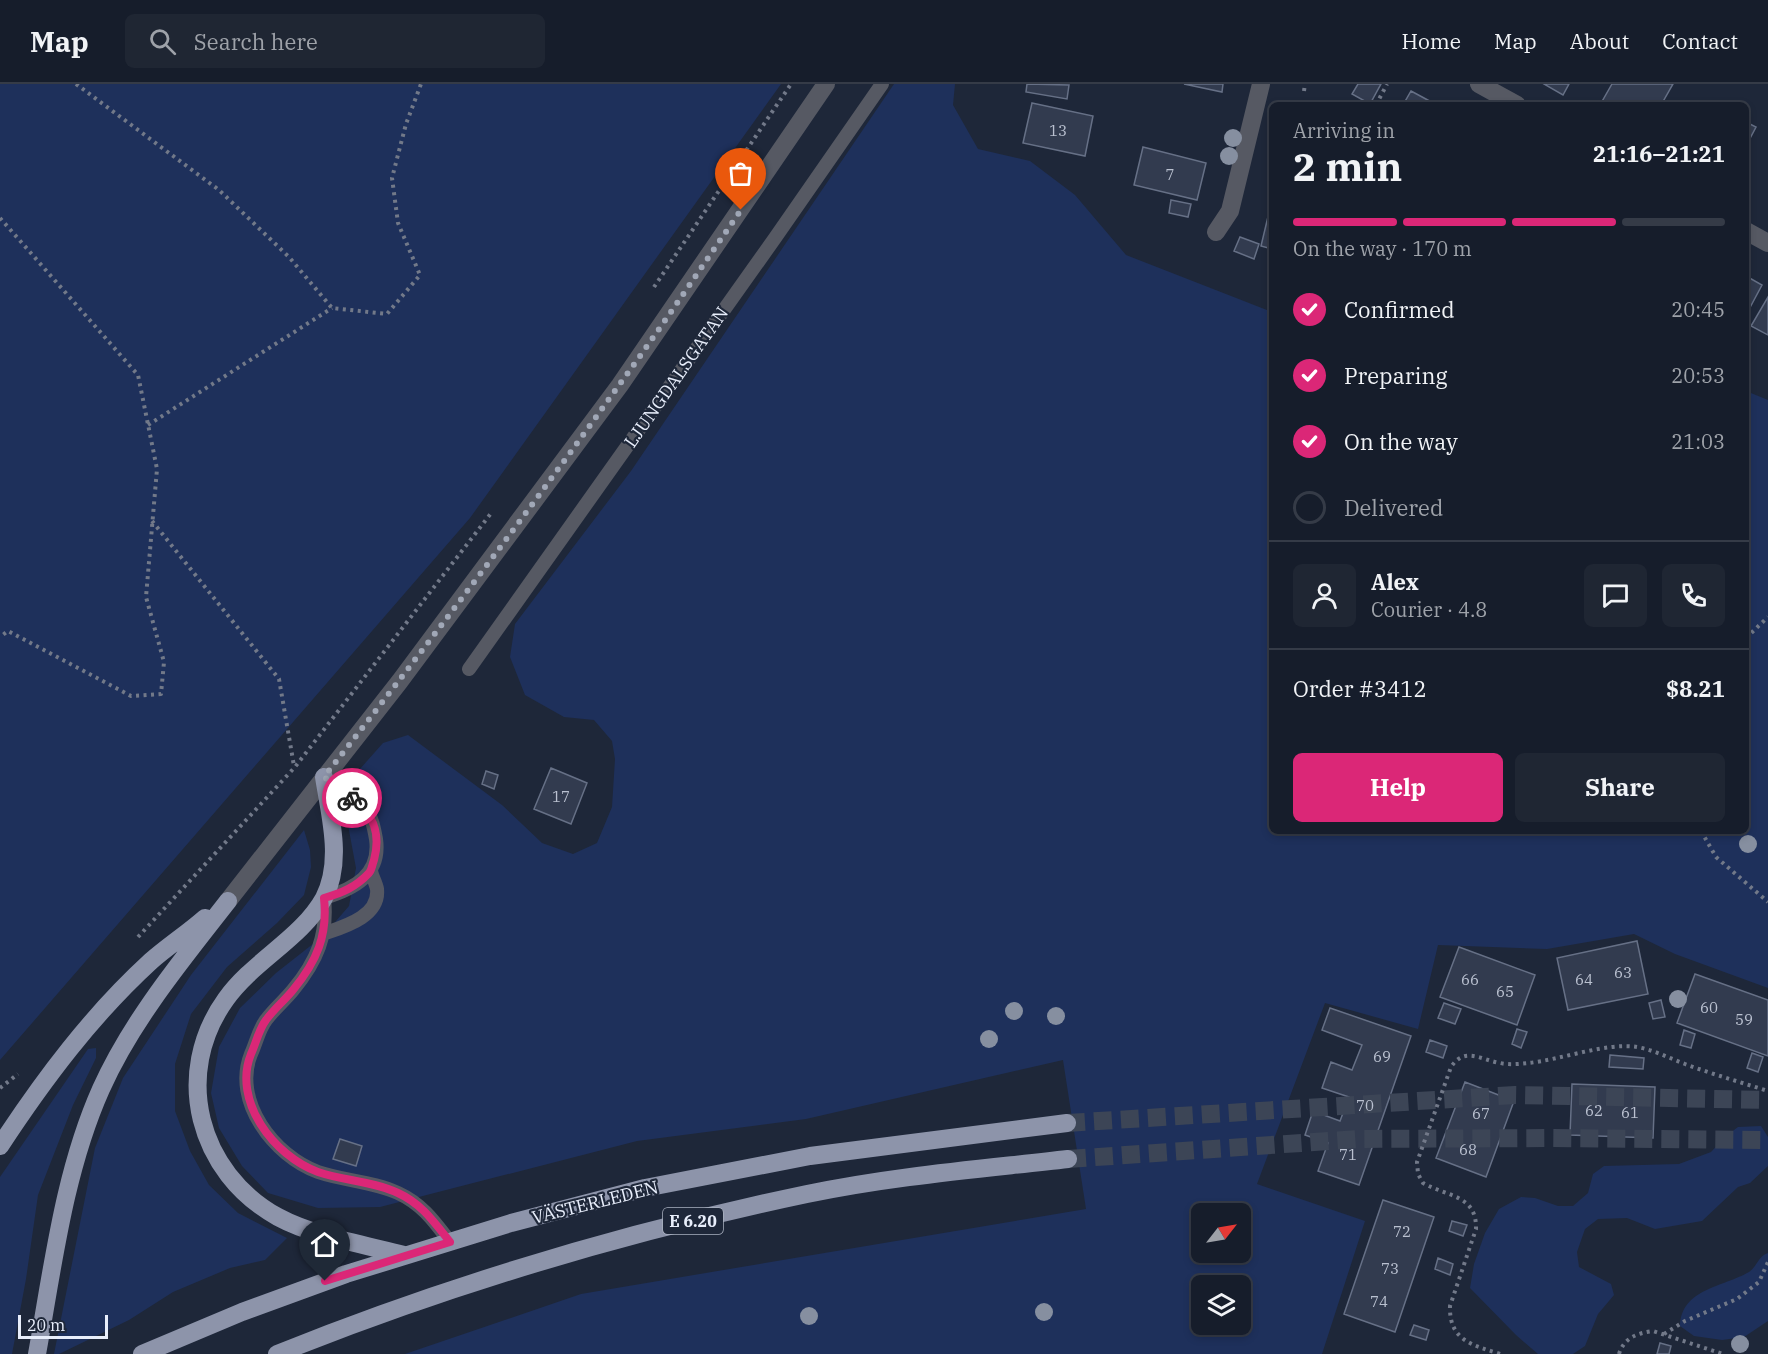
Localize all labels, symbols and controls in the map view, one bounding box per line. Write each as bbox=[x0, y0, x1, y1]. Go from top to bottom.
search box bbox=[125, 14, 545, 68]
text: Map bbox=[30, 23, 89, 60]
icon: search bbox=[146, 25, 179, 58]
text: Search here bbox=[194, 27, 318, 56]
text: Home bbox=[1401, 27, 1461, 55]
text: Map bbox=[1494, 27, 1537, 55]
text: About bbox=[1570, 27, 1629, 55]
text: Contact bbox=[1662, 27, 1738, 55]
text: Arriving in bbox=[1293, 117, 1395, 144]
house number: 13 bbox=[1049, 121, 1067, 140]
text: 21:16–21:21 bbox=[1593, 139, 1725, 168]
text: 2 min bbox=[1293, 141, 1402, 192]
pin bbox=[715, 148, 766, 210]
icon: bag bbox=[724, 157, 757, 190]
house number: 7 bbox=[1165, 165, 1175, 184]
text: On the way · 170 m bbox=[1293, 235, 1472, 262]
icon: check bbox=[1293, 293, 1326, 326]
text: Confirmed bbox=[1344, 295, 1455, 324]
text: 20:45 bbox=[1671, 296, 1725, 323]
street label: LJUNGDALSGATAN bbox=[619, 302, 733, 452]
icon: check bbox=[1293, 359, 1326, 392]
text: Preparing bbox=[1344, 361, 1448, 390]
text: 20:53 bbox=[1671, 362, 1725, 389]
icon: check bbox=[1293, 425, 1326, 458]
text: On the way bbox=[1344, 427, 1458, 456]
text: 21:03 bbox=[1671, 428, 1725, 455]
text: Delivered bbox=[1344, 493, 1443, 522]
button: person bbox=[1293, 564, 1356, 627]
button: chat bbox=[1584, 564, 1647, 627]
button: phone bbox=[1662, 564, 1725, 627]
text: Alex bbox=[1371, 567, 1419, 596]
text: Courier · 4.8 bbox=[1371, 596, 1487, 623]
text: Order #3412 bbox=[1293, 674, 1427, 703]
text: $8.21 bbox=[1666, 674, 1725, 703]
button: Help bbox=[1293, 753, 1503, 822]
button: Share bbox=[1515, 753, 1725, 822]
courier bbox=[322, 768, 382, 828]
icon: bike bbox=[336, 782, 369, 815]
house number: 17 bbox=[552, 787, 570, 806]
house number: 63 bbox=[1614, 963, 1632, 982]
house number: 66 bbox=[1461, 970, 1479, 989]
house number: 64 bbox=[1575, 970, 1593, 989]
house number: 65 bbox=[1496, 982, 1514, 1001]
house number: 60 bbox=[1700, 998, 1718, 1017]
house number: 59 bbox=[1735, 1010, 1753, 1029]
house number: 69 bbox=[1373, 1047, 1391, 1066]
house number: 70 bbox=[1356, 1096, 1374, 1115]
house number: 62 bbox=[1585, 1101, 1603, 1120]
house number: 61 bbox=[1621, 1103, 1639, 1122]
house number: 67 bbox=[1472, 1104, 1490, 1123]
house number: 68 bbox=[1459, 1140, 1477, 1159]
house number: 71 bbox=[1339, 1145, 1357, 1164]
street label: VÄSTERLEDEN bbox=[529, 1175, 661, 1229]
north arrow bbox=[1191, 1203, 1251, 1263]
map controls bbox=[1191, 1203, 1251, 1335]
road number: E 6.20 bbox=[663, 1208, 723, 1234]
pin bbox=[299, 1219, 350, 1281]
house number: 72 bbox=[1393, 1222, 1411, 1241]
icon: home bbox=[308, 1228, 341, 1261]
house number: 73 bbox=[1381, 1259, 1399, 1278]
button: layers bbox=[1191, 1275, 1251, 1335]
house number: 74 bbox=[1370, 1292, 1388, 1311]
scale bar bbox=[18, 1312, 108, 1340]
text: 20 m bbox=[27, 1315, 65, 1335]

